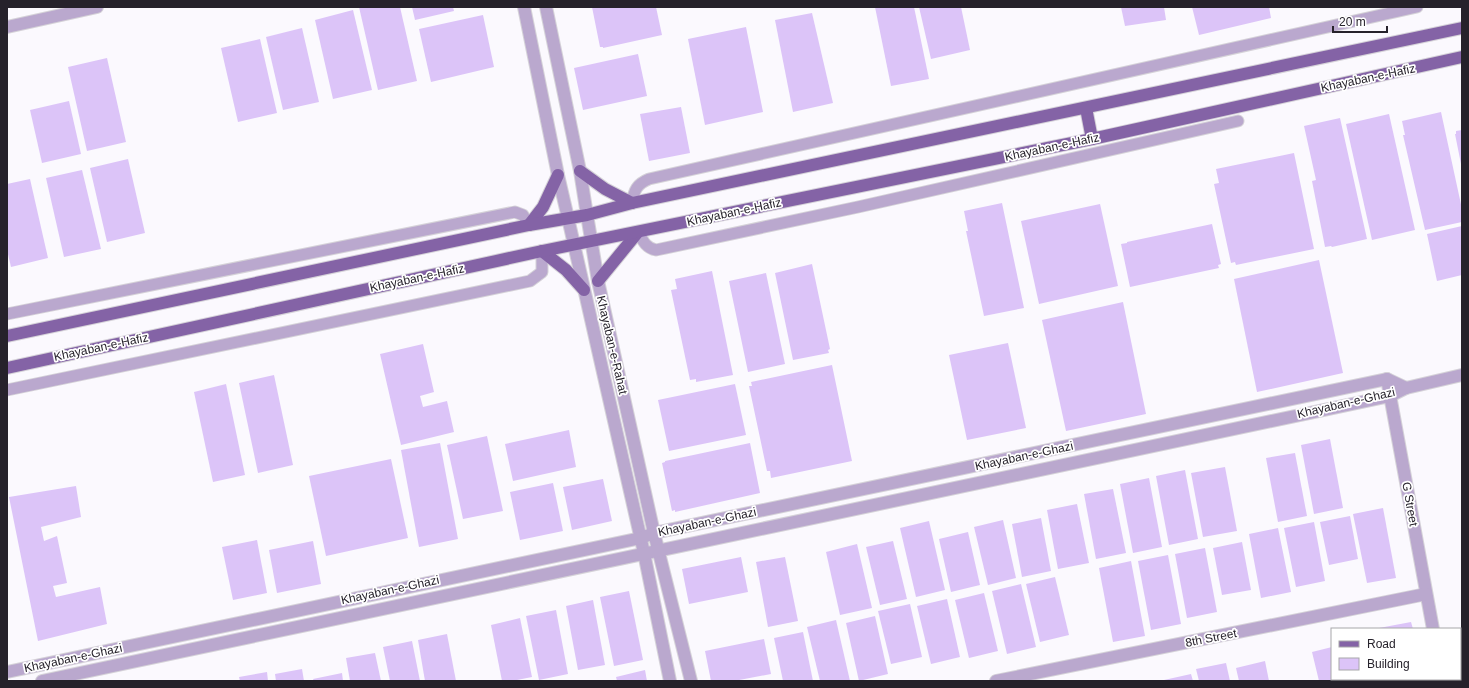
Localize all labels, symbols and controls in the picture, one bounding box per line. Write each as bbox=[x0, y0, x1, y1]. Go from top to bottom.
scale bar bbox=[1333, 8, 1387, 34]
text: 20 m bbox=[1339, 15, 1366, 29]
street label: Khayaban-e-Hafiz bbox=[1320, 61, 1416, 95]
street label: Khayaban-e-Hafiz bbox=[1004, 130, 1100, 164]
street label: Khayaban-e-Hafiz bbox=[686, 195, 782, 229]
street label: Khayaban-e-Hafiz bbox=[369, 261, 465, 295]
street label: Khayaban-e-Rahat bbox=[594, 294, 630, 396]
street label: Khayaban-e-Hafiz bbox=[53, 330, 149, 364]
street label: Khayaban-e-Ghazi bbox=[1296, 385, 1396, 421]
street label: Khayaban-e-Ghazi bbox=[974, 439, 1074, 473]
street label: G Street bbox=[1399, 481, 1421, 528]
street label: Khayaban-e-Ghazi bbox=[657, 505, 757, 539]
street label: Khayaban-e-Ghazi bbox=[340, 573, 440, 607]
street label: 8th Street bbox=[1184, 626, 1239, 650]
legend bbox=[1331, 628, 1461, 680]
text: Road bbox=[1367, 637, 1396, 651]
street label: Khayaban-e-Ghazi bbox=[23, 641, 123, 675]
text: Building bbox=[1367, 657, 1410, 671]

